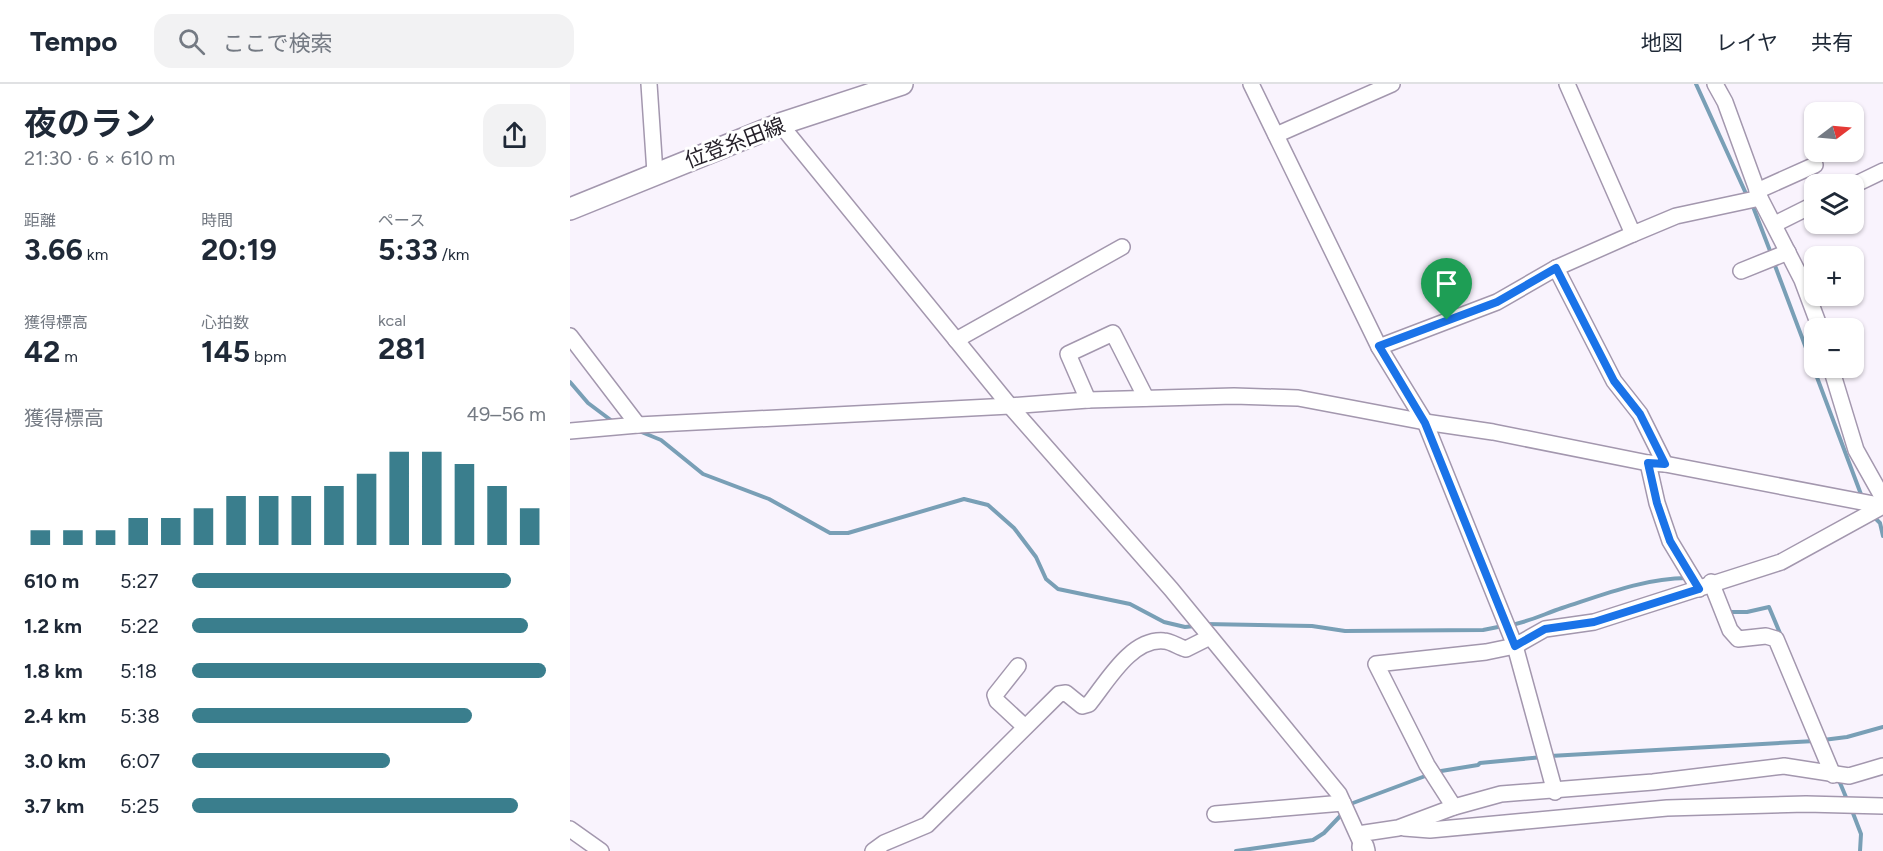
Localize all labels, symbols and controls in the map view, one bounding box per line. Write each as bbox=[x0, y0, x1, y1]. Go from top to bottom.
search box bbox=[154, 14, 574, 68]
text: Tempo bbox=[30, 24, 118, 58]
icon: search bbox=[175, 25, 208, 58]
text: ここで検索 bbox=[223, 30, 333, 57]
text: 地図 bbox=[1641, 30, 1683, 55]
text: レイヤ bbox=[1716, 30, 1778, 55]
text: 共有 bbox=[1811, 30, 1853, 55]
north arrow bbox=[1804, 102, 1864, 162]
map controls bbox=[1804, 102, 1864, 378]
text: 夜のラン bbox=[24, 104, 156, 143]
button: share bbox=[483, 104, 546, 167]
street label: 位登糸田線 bbox=[681, 112, 788, 173]
text: 21:30 · 6 × 610 m bbox=[24, 146, 175, 170]
button: layers bbox=[1804, 174, 1864, 234]
text: 距離 bbox=[24, 211, 56, 230]
text: 時間 bbox=[201, 211, 233, 230]
text: ペース bbox=[378, 211, 425, 230]
text: 3.66 bbox=[24, 231, 83, 268]
text: 20:19 bbox=[201, 231, 277, 268]
text: 5:33 bbox=[378, 231, 438, 268]
text: km bbox=[83, 245, 108, 264]
text: /km bbox=[438, 245, 469, 264]
button: + bbox=[1804, 246, 1864, 306]
pin bbox=[1421, 258, 1472, 320]
icon: arrive bbox=[1430, 267, 1463, 300]
text: kcal bbox=[378, 311, 406, 330]
text: 獲得標高 bbox=[24, 313, 88, 332]
text: 心拍数 bbox=[201, 313, 249, 332]
button: − bbox=[1804, 318, 1864, 378]
text: 281 bbox=[378, 330, 426, 367]
text: 42 bbox=[24, 333, 60, 370]
text: 145 bbox=[201, 333, 250, 370]
text: m bbox=[60, 347, 78, 366]
text: bpm bbox=[250, 347, 287, 366]
text: 49–56 m bbox=[466, 402, 546, 426]
text: 獲得標高 bbox=[24, 406, 104, 430]
text: 610 m bbox=[24, 569, 79, 593]
text: 5:27 bbox=[120, 569, 158, 593]
text: 1.2 km bbox=[24, 614, 82, 638]
text: 5:22 bbox=[120, 614, 159, 638]
text: 1.8 km bbox=[24, 659, 83, 683]
text: 5:18 bbox=[120, 659, 157, 683]
text: 2.4 km bbox=[24, 704, 86, 728]
text: 5:38 bbox=[120, 704, 160, 728]
text: 3.0 km bbox=[24, 749, 86, 773]
text: 6:07 bbox=[120, 749, 160, 773]
text: 3.7 km bbox=[24, 794, 84, 818]
text: 5:25 bbox=[120, 794, 159, 818]

